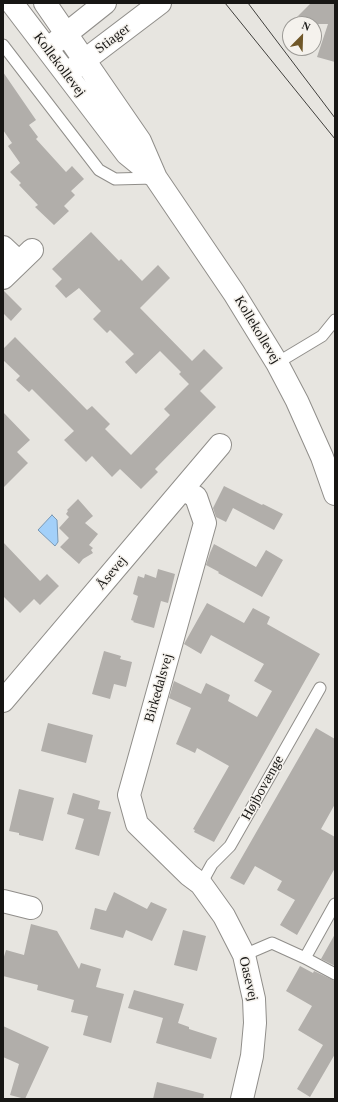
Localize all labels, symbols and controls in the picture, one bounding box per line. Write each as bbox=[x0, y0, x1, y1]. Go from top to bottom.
north arrow bbox=[282, 16, 322, 56]
text: N bbox=[300, 19, 312, 33]
street label: Stiager bbox=[92, 20, 134, 58]
street label: Kollekollevej bbox=[29, 30, 89, 100]
street label: Kollekollevej bbox=[230, 293, 284, 367]
street label: Åsevej bbox=[93, 553, 131, 593]
street label: Birkedalsvej bbox=[141, 652, 177, 724]
street label: Højbovænge bbox=[238, 753, 288, 823]
street label: Oasevej bbox=[235, 955, 261, 1003]

